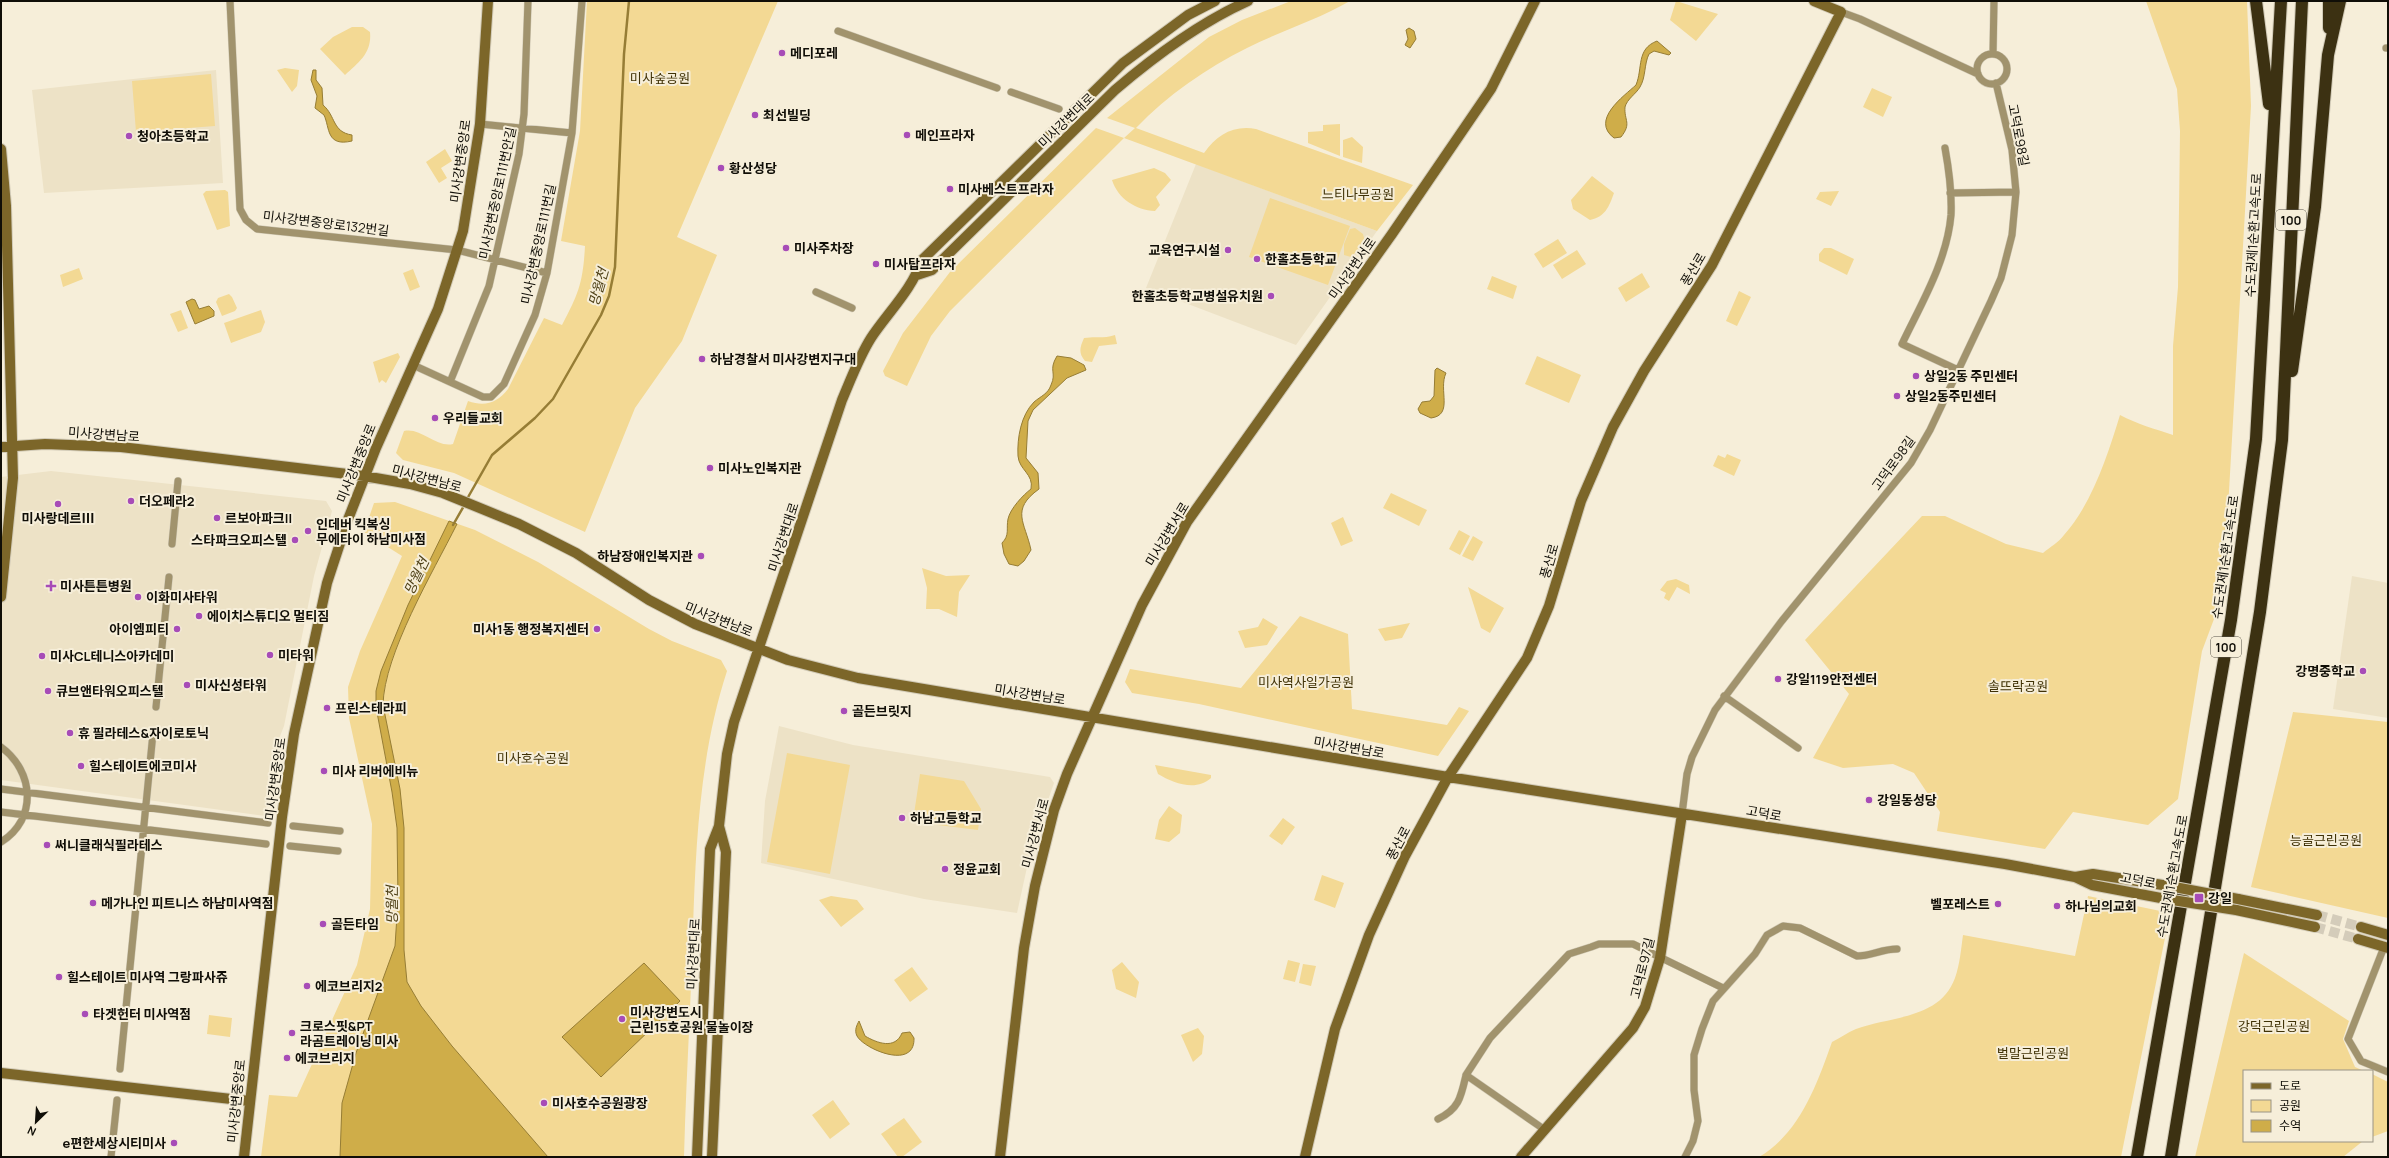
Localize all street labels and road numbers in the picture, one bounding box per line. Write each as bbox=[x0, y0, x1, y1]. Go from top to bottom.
street label: 미사강변대로 bbox=[1034, 89, 1098, 151]
street label: 고덕로98길 bbox=[2004, 102, 2034, 168]
street label: 미사강변중앙로 bbox=[445, 118, 475, 204]
street label: 미사강변중앙로111번안길 bbox=[474, 125, 520, 261]
street label: 수도권제1순환고속도로 bbox=[2241, 172, 2265, 298]
street label: 미사강변중앙로111번길 bbox=[516, 182, 560, 306]
street label: 미사강변중앙로132번길 bbox=[262, 206, 390, 240]
road number: 100 bbox=[2276, 210, 2306, 230]
street label: 미사강변서로 bbox=[1324, 233, 1380, 303]
street label: 풍산로 bbox=[1676, 249, 1710, 289]
street label: 미사강변중앙로 bbox=[332, 421, 380, 505]
street label: 미사강변남로 bbox=[68, 423, 140, 445]
street label: 고덕로98길 bbox=[1867, 432, 1919, 494]
street label: 미사강변남로 bbox=[390, 460, 464, 496]
street label: 수도권제1순환고속도로 bbox=[2207, 494, 2243, 620]
street label: 미사강변서로 bbox=[1141, 499, 1193, 569]
street label: 미사강변대로 bbox=[763, 500, 803, 574]
street label: 풍산로 bbox=[1535, 541, 1563, 581]
street label: 미사강변남로 bbox=[682, 597, 756, 641]
road number: 100 bbox=[2211, 637, 2241, 657]
street label: 미사강변남로 bbox=[993, 679, 1067, 709]
street label: 미사강변남로 bbox=[1312, 732, 1386, 762]
street label: 미사강변중앙로 bbox=[260, 736, 290, 822]
street label: 미사강변서로 bbox=[1017, 796, 1053, 870]
street label: 고덕로 bbox=[1745, 801, 1783, 825]
street label: 수도권제1순환고속도로 bbox=[2152, 813, 2192, 939]
street label: 풍산로 bbox=[1382, 823, 1414, 863]
street label: 고덕로 bbox=[2119, 868, 2157, 892]
street label: 미사강변대로 bbox=[682, 918, 704, 990]
street label: 고덕로97길 bbox=[1626, 936, 1658, 1000]
street label: 미사강변중앙로 bbox=[223, 1058, 249, 1144]

